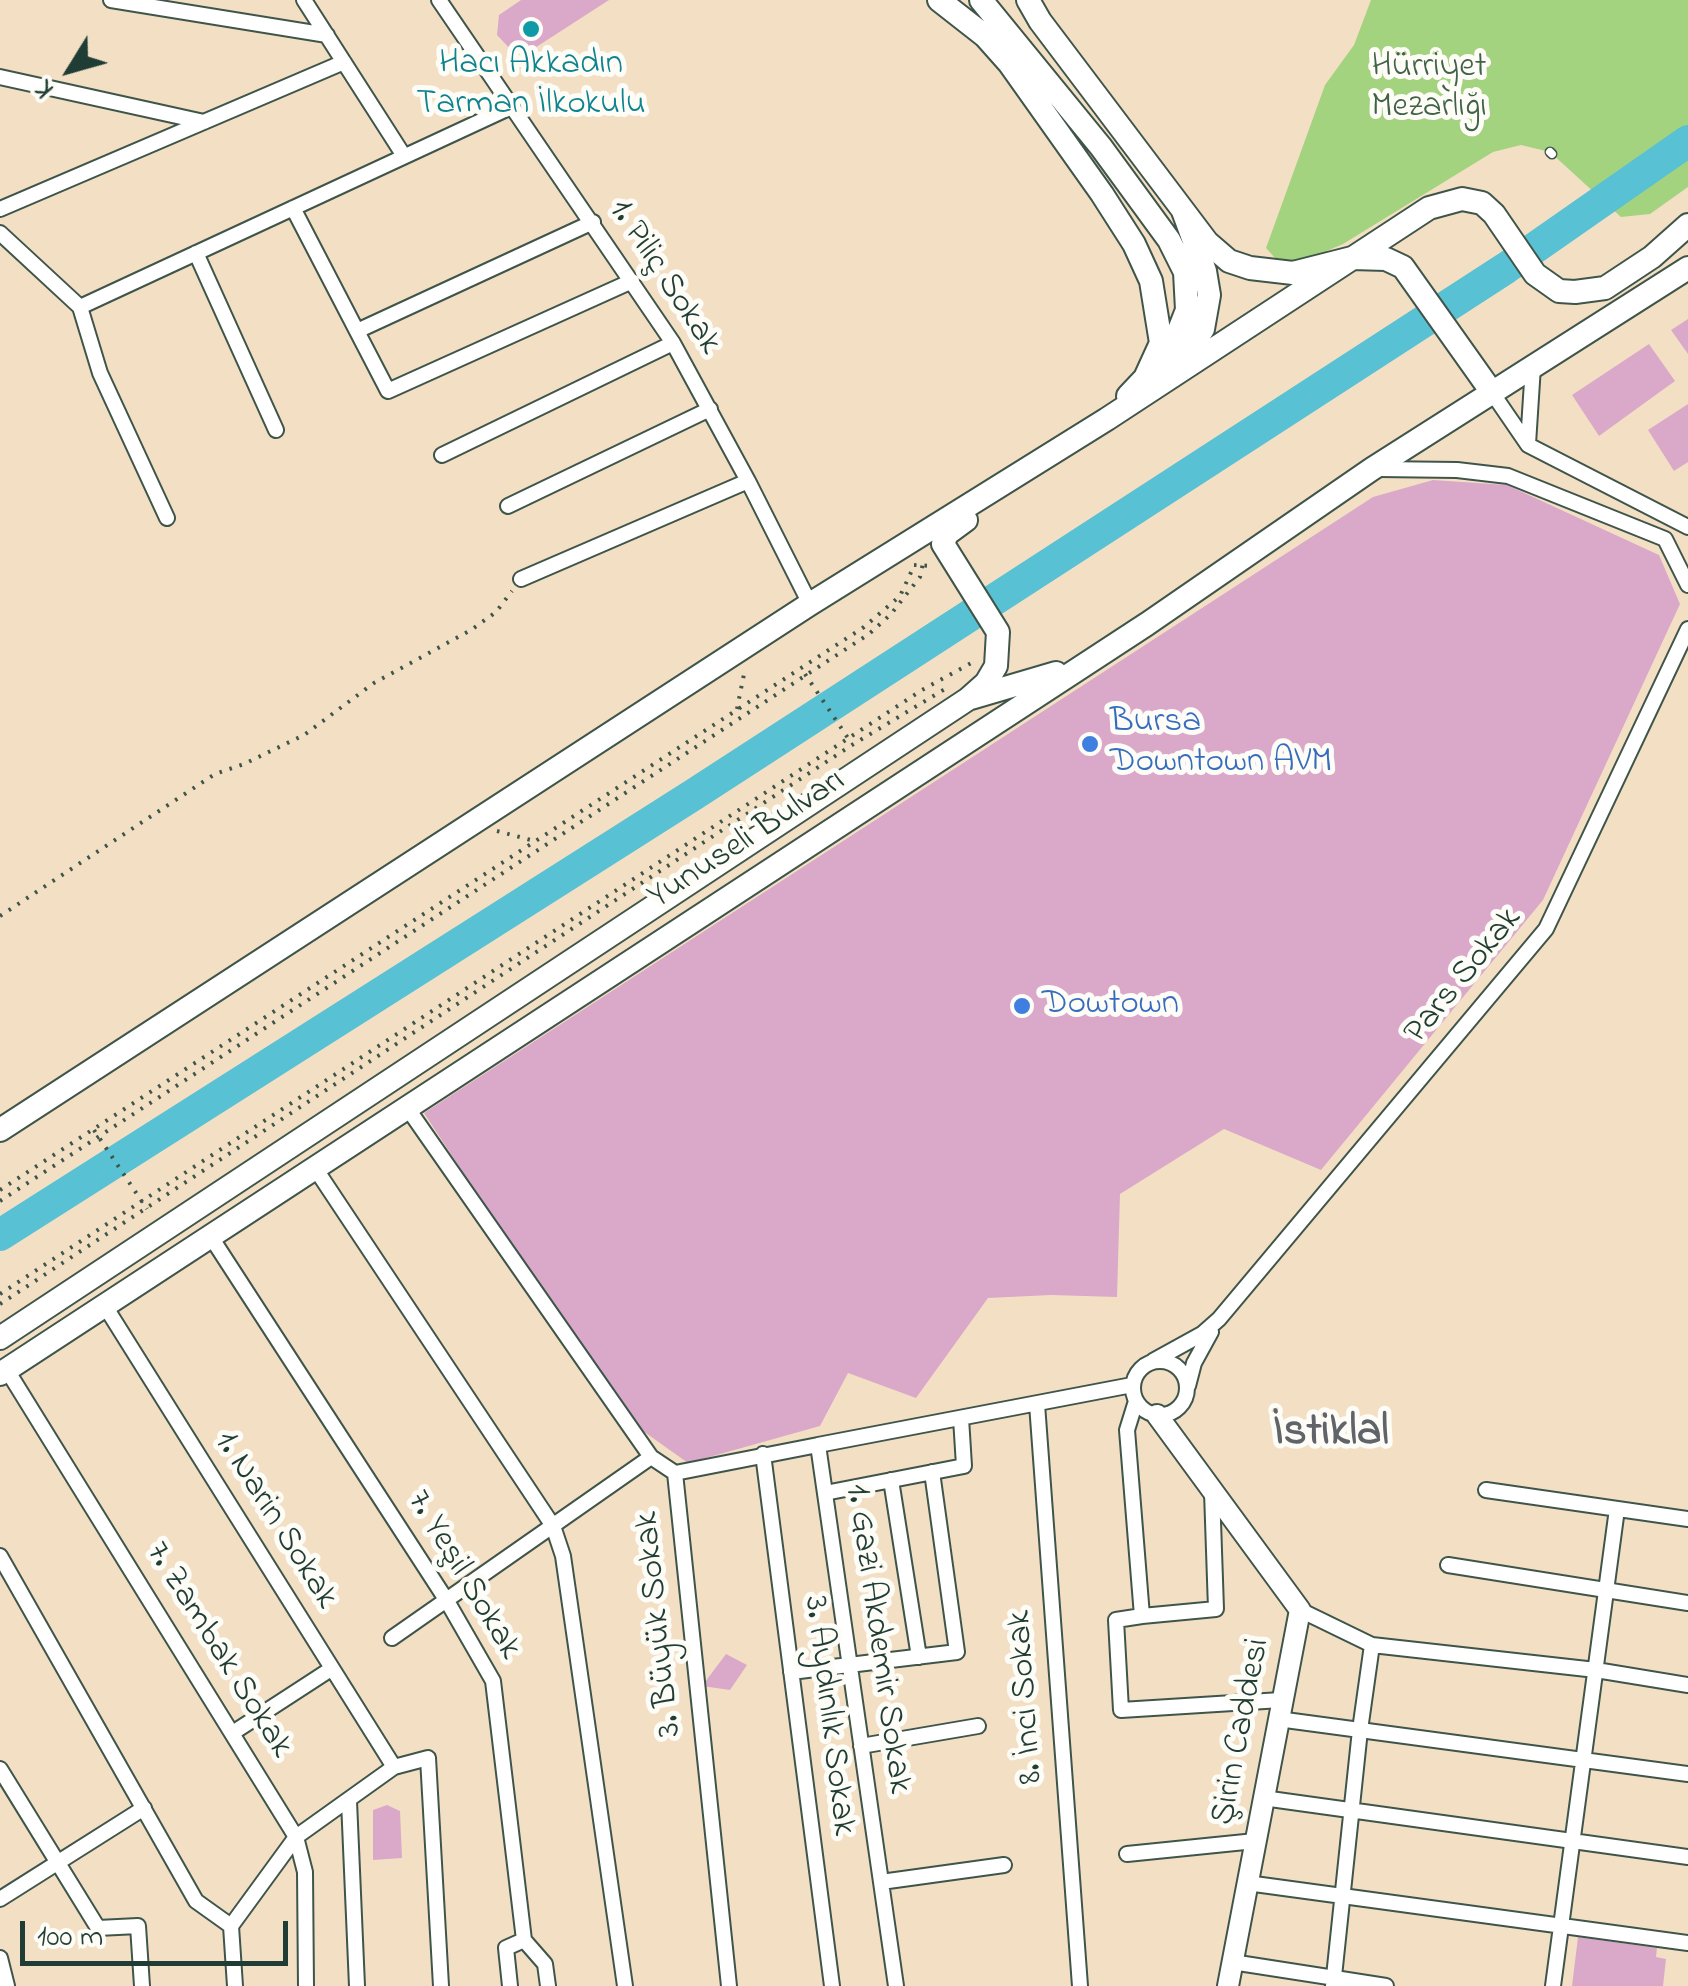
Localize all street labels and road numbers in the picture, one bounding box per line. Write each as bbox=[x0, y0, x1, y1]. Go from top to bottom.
street label: 1. Piliç Sokak bbox=[597, 192, 729, 364]
street label: Yunuseli Bulvarı bbox=[642, 762, 854, 920]
street label: Pars Sokak bbox=[1397, 900, 1533, 1054]
street label: 1. Narin Sokak bbox=[203, 1424, 345, 1618]
street label: 1. Gazi Akdemir Sokak bbox=[833, 1482, 919, 1796]
street label: 7. Yeşil Sokak bbox=[395, 1484, 529, 1668]
street label: 3. Büyük Sokak bbox=[628, 1509, 694, 1739]
street label: 7. Zambak Sokak bbox=[134, 1535, 300, 1767]
street label: 3. Aydınlık Sokak bbox=[791, 1594, 863, 1838]
street label: 8. İnci Sokak bbox=[1001, 1609, 1055, 1785]
street label: Şirin Caddesi bbox=[1204, 1635, 1282, 1829]

